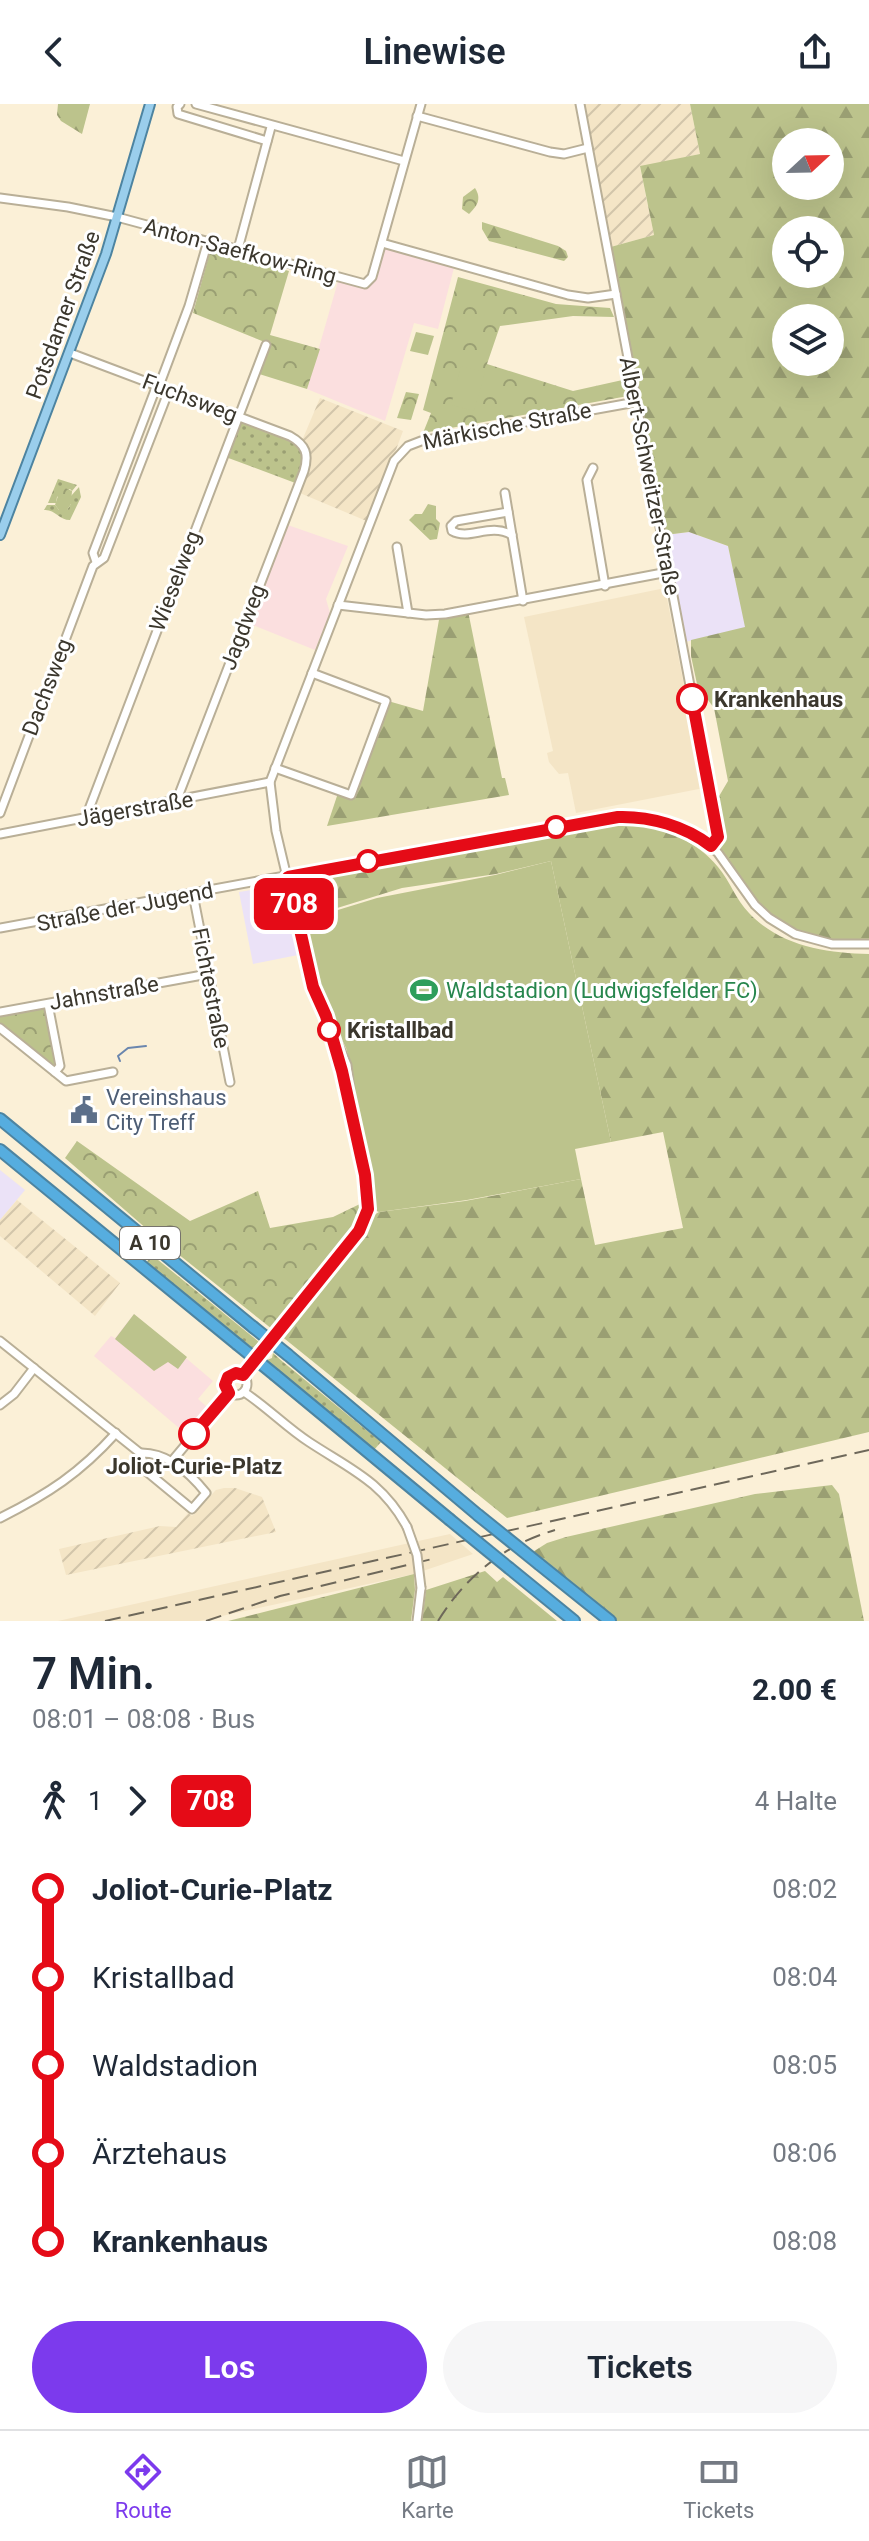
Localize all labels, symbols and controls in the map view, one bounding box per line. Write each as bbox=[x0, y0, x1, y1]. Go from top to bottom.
icon: back bbox=[32, 30, 76, 74]
icon: share bbox=[793, 30, 837, 74]
text: Linewise bbox=[363, 31, 506, 73]
north arrow bbox=[772, 128, 844, 200]
map controls bbox=[772, 128, 844, 376]
street label: Anton-Saefkow-Ring bbox=[141, 213, 339, 289]
button: locate bbox=[772, 216, 844, 288]
street label: Potsdamer Straße bbox=[21, 228, 105, 402]
button: layers bbox=[772, 304, 844, 376]
street label: Albert-Schweitzer-Straße bbox=[615, 355, 685, 597]
street label: Fuchsweg bbox=[139, 368, 241, 428]
street label: Märkische Straße bbox=[421, 397, 593, 455]
street label: Wieselweg bbox=[144, 527, 206, 635]
street label: Jagdweg bbox=[215, 581, 271, 673]
street label: Dachsweg bbox=[17, 635, 77, 739]
marker: Krankenhaus bbox=[677, 684, 707, 714]
place label: Krankenhaus bbox=[714, 687, 843, 712]
street label: Jägerstraße bbox=[75, 786, 195, 832]
unlabelled marker bbox=[545, 816, 567, 838]
unlabelled marker bbox=[357, 850, 379, 872]
street label: Straße der Jugend bbox=[35, 878, 215, 936]
line badge: 708 bbox=[248, 878, 340, 930]
text: 708 bbox=[270, 887, 318, 920]
street label: Fichtestraße bbox=[187, 926, 235, 1050]
street label: Jahnstraße bbox=[47, 971, 161, 1015]
sports icon: Waldstadion (Ludwigsfelder FC) bbox=[409, 975, 439, 1005]
place label: Waldstadion (Ludwigsfelder FC) bbox=[446, 978, 758, 1004]
place label: Kristallbad bbox=[347, 1018, 454, 1043]
marker: Kristallbad bbox=[318, 1019, 340, 1041]
place label: Vereinshaus City Treff bbox=[106, 1085, 227, 1135]
public building icon: Vereinshaus City Treff bbox=[69, 1095, 99, 1125]
road number: A 10 bbox=[120, 1227, 180, 1259]
marker: Joliot-Curie-Platz bbox=[179, 1419, 209, 1449]
place label: Joliot-Curie-Platz bbox=[106, 1454, 282, 1479]
text: 7 Min. bbox=[32, 1648, 155, 1700]
text: 2.00 € bbox=[752, 1672, 837, 1707]
text: 08:01 – 08:08 · Bus bbox=[32, 1704, 255, 1734]
icon: walk bbox=[32, 1779, 76, 1823]
icon: forward bbox=[115, 1779, 159, 1823]
text: 708 bbox=[187, 1784, 235, 1817]
text: 1 bbox=[88, 1786, 103, 1816]
text: 4 Halte bbox=[755, 1786, 837, 1816]
text: Joliot-Curie-Platz bbox=[92, 1872, 333, 1907]
text: 08:02 bbox=[772, 1874, 837, 1904]
text: Kristallbad bbox=[92, 1960, 235, 1995]
text: 08:04 bbox=[772, 1962, 837, 1992]
text: Waldstadion bbox=[92, 2048, 258, 2083]
text: 08:05 bbox=[772, 2050, 837, 2080]
text: Ärztehaus bbox=[92, 2136, 227, 2171]
text: 08:06 bbox=[772, 2138, 837, 2168]
text: Krankenhaus bbox=[92, 2224, 268, 2259]
text: 08:08 bbox=[772, 2226, 837, 2256]
button: Los bbox=[32, 2321, 427, 2413]
button: Tickets bbox=[443, 2321, 837, 2413]
tab: Route bbox=[115, 2450, 172, 2523]
tab: Karte bbox=[401, 2450, 454, 2523]
tab: Tickets bbox=[683, 2450, 754, 2523]

